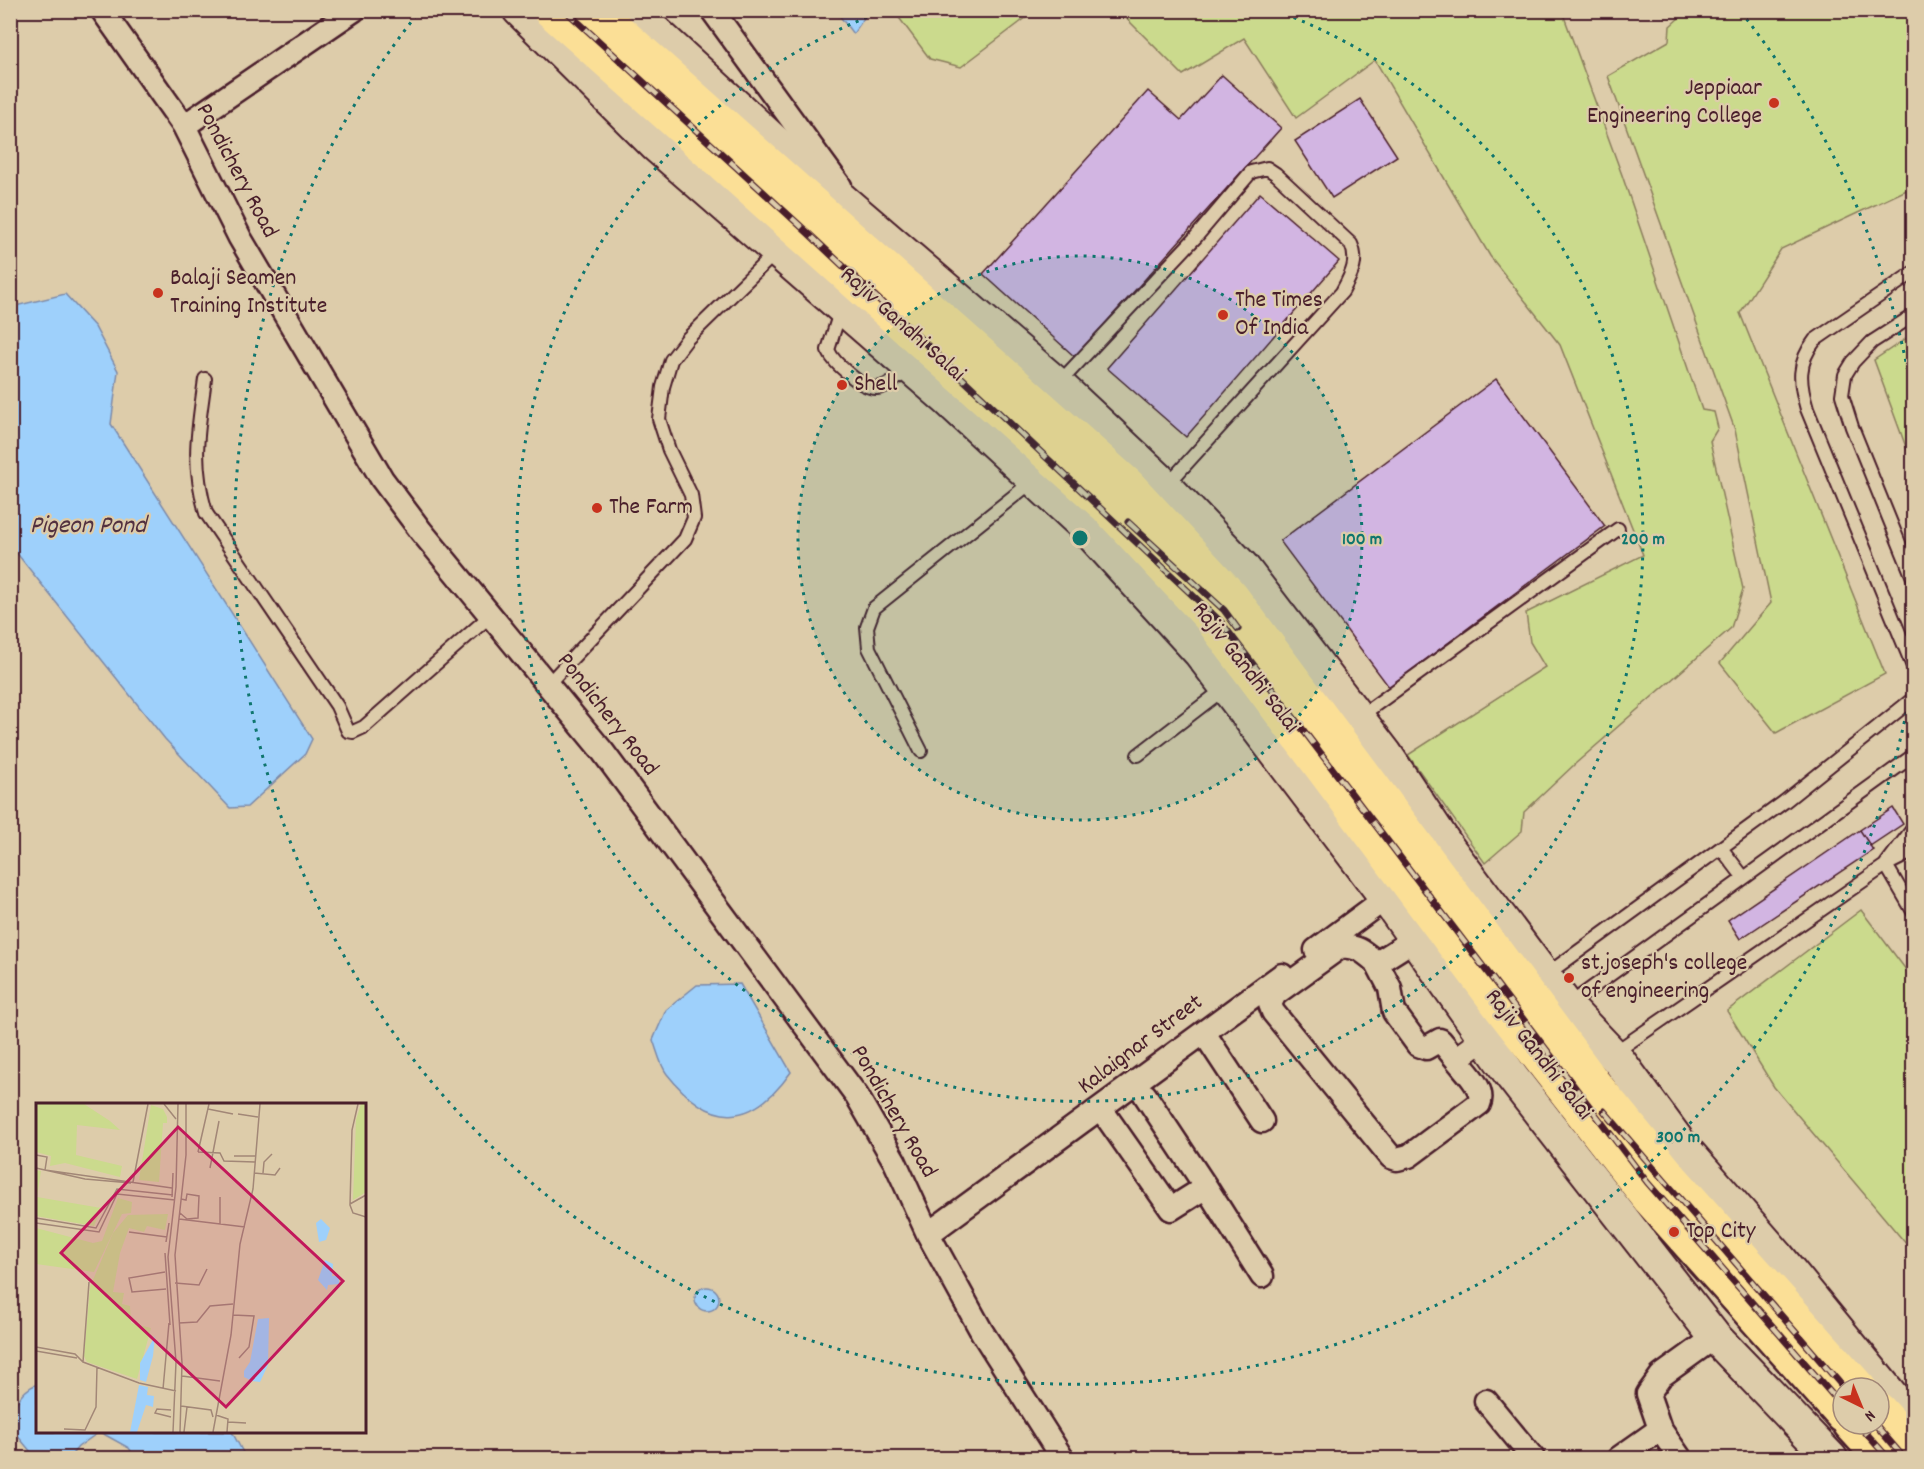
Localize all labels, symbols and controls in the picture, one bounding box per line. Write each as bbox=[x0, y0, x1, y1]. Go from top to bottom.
place label: Jeppiaar Engineering College bbox=[1587, 72, 1762, 134]
marker: Jeppiaar Engineering College bbox=[1767, 96, 1781, 110]
street label: Pondichery Road bbox=[186, 97, 286, 245]
street label: Rajiv Gandhi Salai bbox=[832, 259, 972, 391]
place label: Balaji Seamen Training Institute bbox=[170, 262, 327, 324]
place label: The Times Of India bbox=[1235, 284, 1323, 346]
marker: Balaji Seamen Training Institute bbox=[151, 286, 165, 300]
marker: The Times Of India bbox=[1216, 308, 1230, 322]
place label: Shell bbox=[854, 368, 898, 402]
marker: Shell bbox=[835, 378, 849, 392]
place label: The Farm bbox=[609, 491, 693, 525]
marker: The Farm bbox=[590, 501, 604, 515]
water label: Pigeon Pond bbox=[30, 508, 149, 545]
centre of rings bbox=[1070, 528, 1090, 548]
text: 100 m bbox=[1342, 528, 1382, 553]
text: 200 m bbox=[1621, 528, 1665, 553]
street label: Rajiv Gandhi Salai bbox=[1183, 595, 1307, 741]
street label: Pondichery Road bbox=[548, 646, 666, 784]
place label: st.joseph's college of engineering bbox=[1581, 947, 1747, 1009]
marker: st.joseph's college of engineering bbox=[1562, 971, 1576, 985]
street label: Rajiv Gandhi Salai bbox=[1476, 982, 1600, 1128]
street label: Kalaignar Street bbox=[1071, 986, 1211, 1103]
street label: Pondichery Road bbox=[841, 1039, 945, 1185]
inset map bbox=[36, 1103, 366, 1433]
text: 300 m bbox=[1656, 1126, 1700, 1151]
place label: Top City bbox=[1686, 1215, 1757, 1249]
marker: Top City bbox=[1667, 1225, 1681, 1239]
north arrow bbox=[1831, 1376, 1891, 1436]
text: N bbox=[1859, 1404, 1880, 1426]

